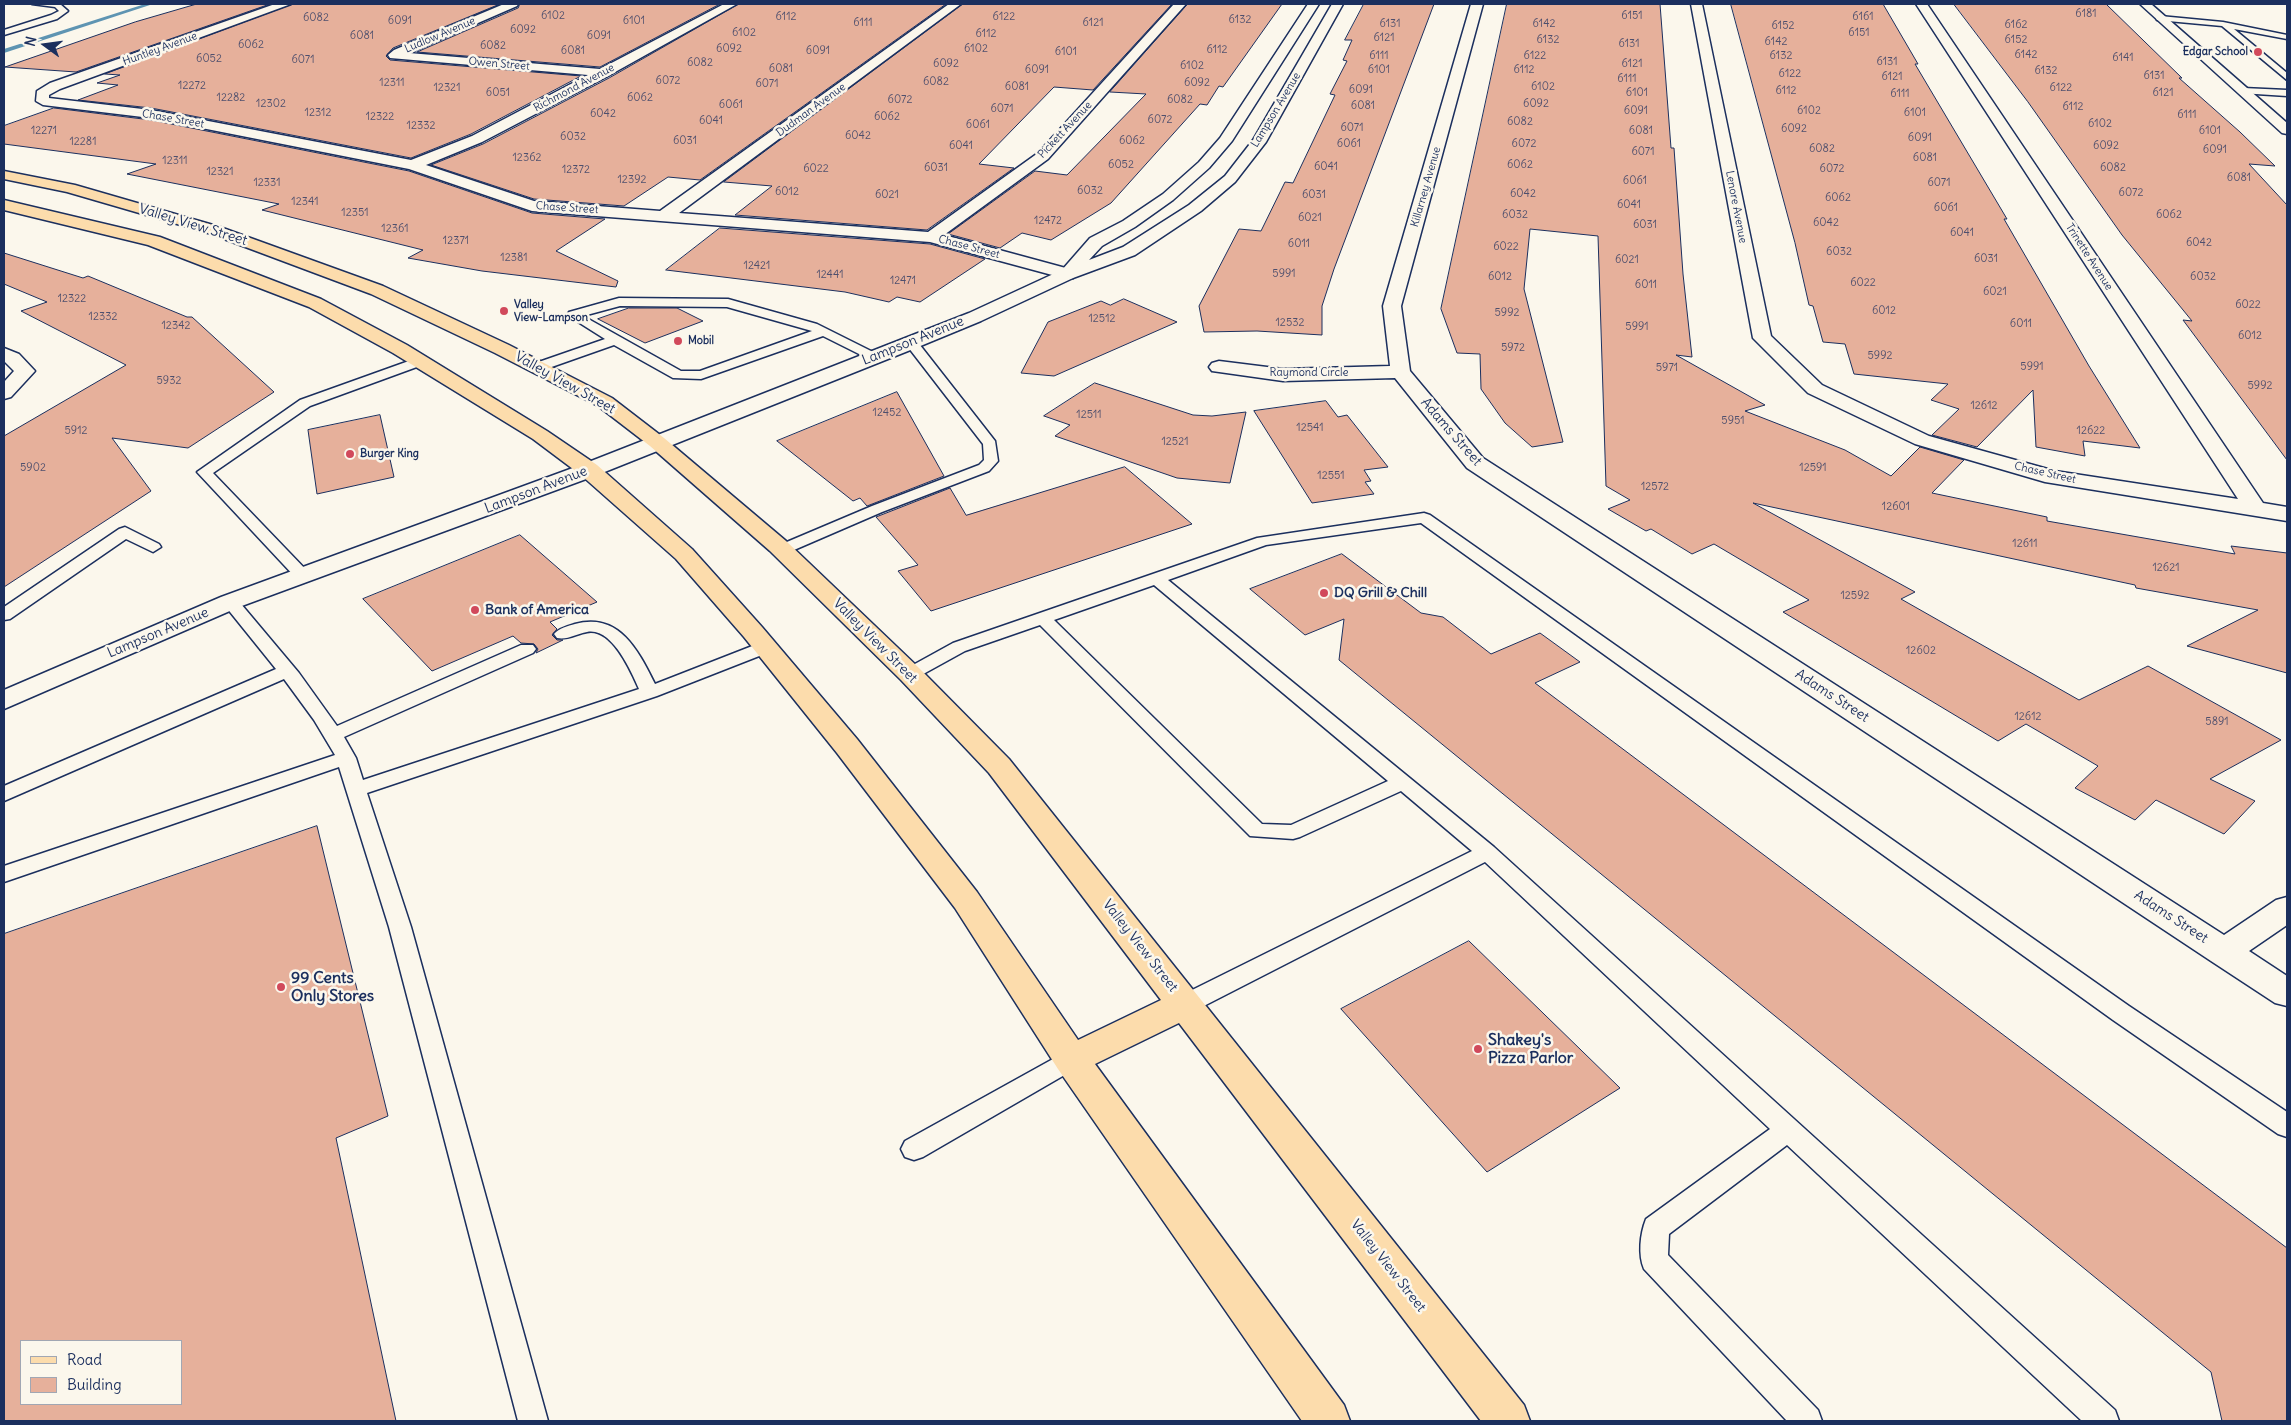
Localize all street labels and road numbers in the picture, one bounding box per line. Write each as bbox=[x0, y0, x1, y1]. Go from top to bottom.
street label: Ludlow Avenue bbox=[403, 14, 477, 56]
street label: Huntley Avenue bbox=[121, 29, 199, 69]
street label: Owen Street bbox=[468, 55, 530, 73]
street label: Richmond Avenue bbox=[531, 61, 617, 115]
street label: Lampson Avenue bbox=[1248, 70, 1304, 150]
street label: Dudman Avenue bbox=[774, 80, 848, 140]
street label: Pickett Avenue bbox=[1035, 99, 1095, 161]
street label: Chase Street bbox=[141, 107, 205, 131]
street label: Killarney Avenue bbox=[1408, 145, 1444, 229]
street label: Lenore Avenue bbox=[1722, 170, 1750, 244]
street label: Chase Street bbox=[535, 199, 599, 217]
street label: Valley View Street bbox=[137, 201, 249, 249]
street label: Trinette Avenue bbox=[2063, 221, 2115, 293]
street label: Chase Street bbox=[937, 233, 1001, 261]
street label: Lampson Avenue bbox=[860, 313, 966, 369]
street label: Valley View Street bbox=[512, 348, 618, 418]
street label: Raymond Circle bbox=[1270, 366, 1348, 380]
street label: Adams Street bbox=[1417, 395, 1485, 469]
street label: Chase Street bbox=[2013, 460, 2077, 486]
street label: Lampson Avenue bbox=[482, 463, 590, 517]
street label: Valley View Street bbox=[829, 595, 921, 687]
street label: Lampson Avenue bbox=[105, 604, 211, 662]
street label: Adams Street bbox=[1792, 666, 1872, 726]
street label: Adams Street bbox=[2131, 887, 2211, 947]
street label: Valley View Street bbox=[1099, 897, 1181, 995]
street label: Valley View Street bbox=[1347, 1217, 1429, 1315]

